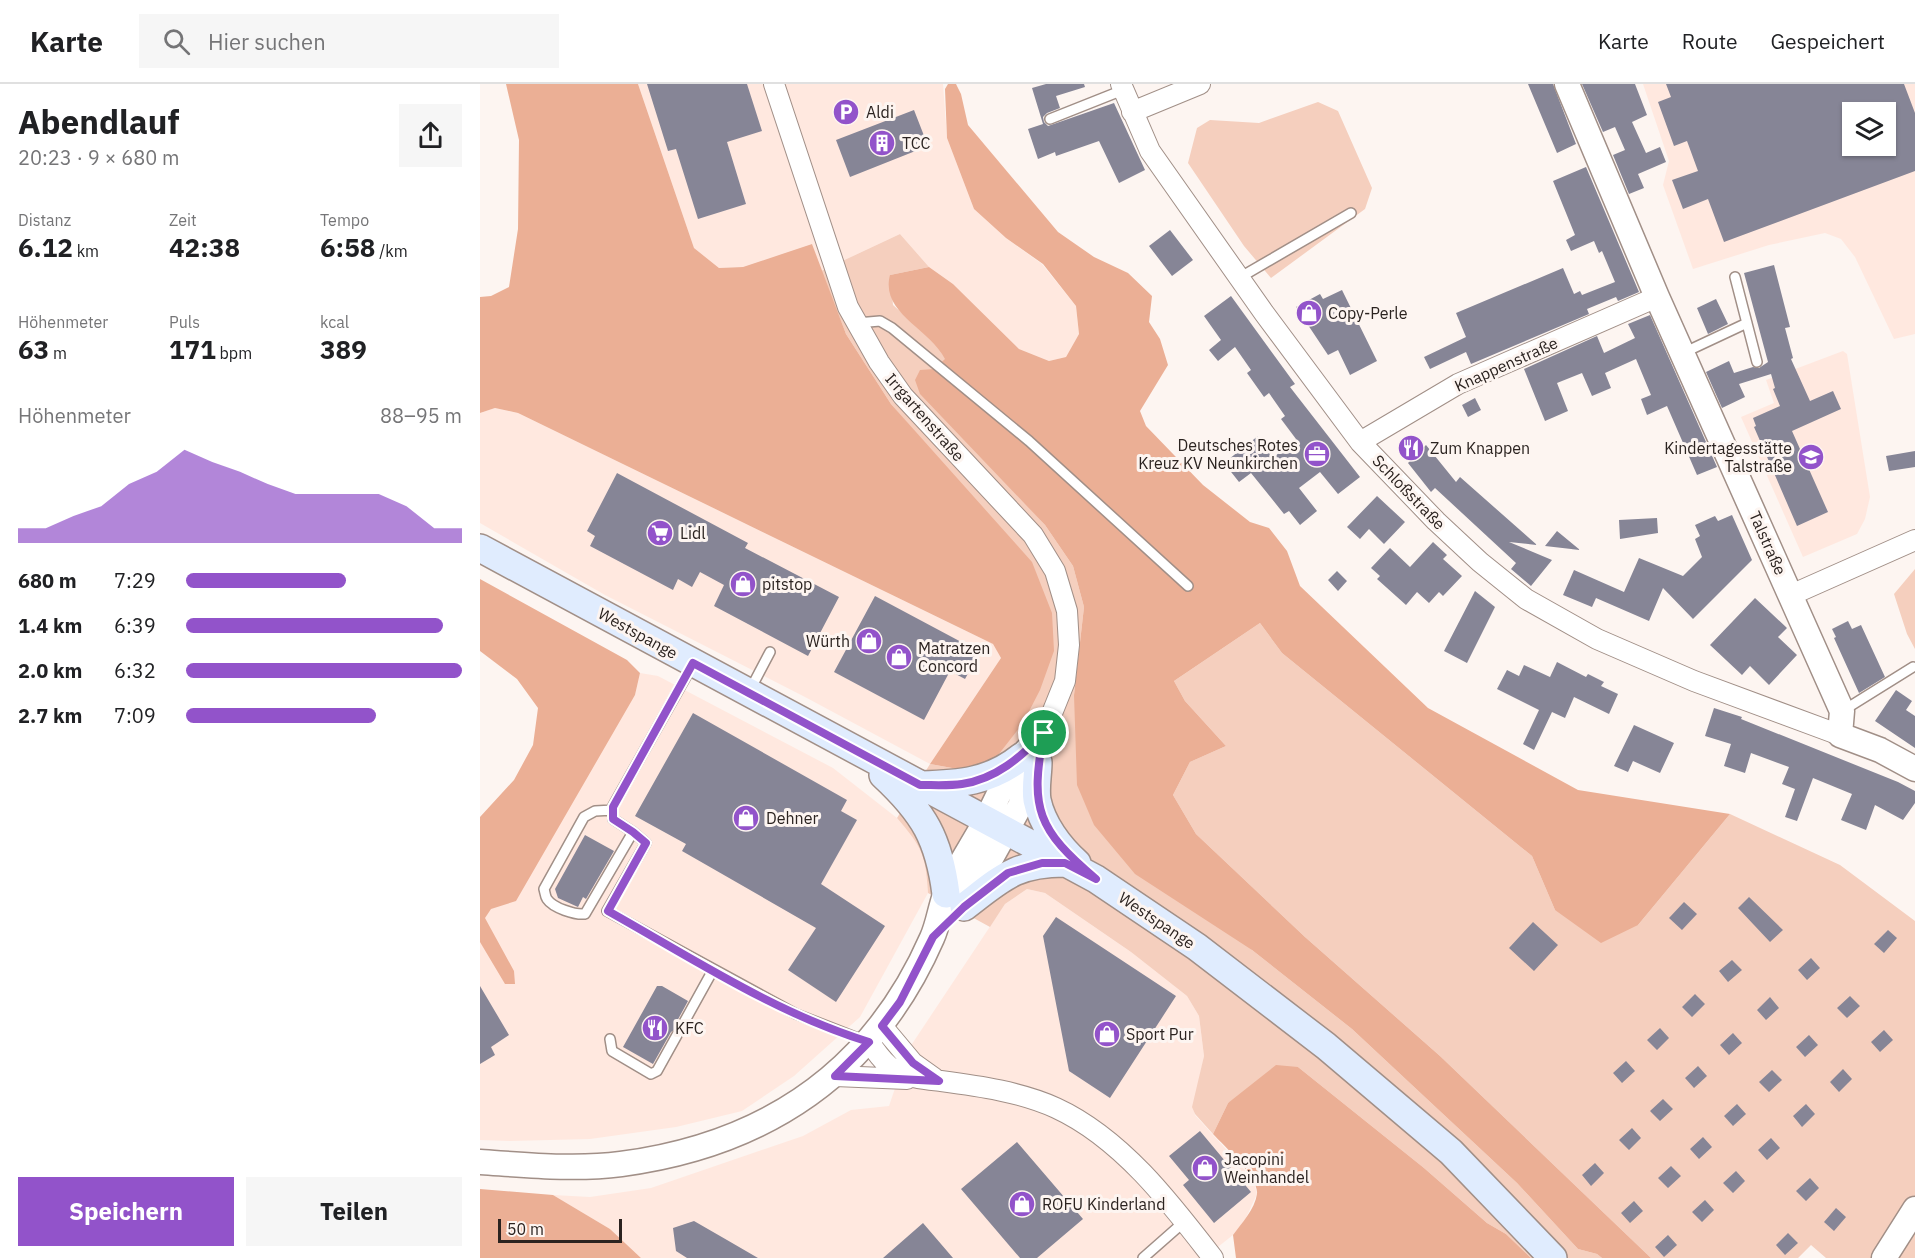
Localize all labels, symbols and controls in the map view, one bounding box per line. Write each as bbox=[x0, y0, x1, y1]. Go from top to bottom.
search box bbox=[139, 14, 559, 68]
text: Karte bbox=[30, 23, 103, 60]
icon: search bbox=[160, 25, 193, 58]
text: Hier suchen bbox=[208, 27, 326, 56]
text: Karte bbox=[1598, 27, 1649, 55]
text: Route bbox=[1682, 27, 1738, 55]
text: Gespeichert bbox=[1771, 27, 1885, 55]
parking icon: Aldi bbox=[831, 97, 861, 127]
text: Abendlauf bbox=[18, 100, 179, 143]
place label: Aldi bbox=[866, 102, 894, 122]
map controls bbox=[1842, 102, 1896, 156]
button: layers bbox=[1842, 102, 1896, 156]
button: share bbox=[399, 104, 462, 167]
building icon: TCC bbox=[867, 128, 897, 158]
place label: TCC bbox=[902, 133, 931, 153]
text: 20:23 · 9 × 680 m bbox=[18, 144, 179, 171]
text: Distanz bbox=[18, 210, 71, 230]
text: Zeit bbox=[169, 210, 197, 230]
text: Tempo bbox=[320, 210, 369, 230]
text: 6.12 bbox=[18, 230, 73, 264]
text: 42:38 bbox=[169, 230, 240, 264]
text: 6:58 bbox=[320, 230, 375, 264]
text: km bbox=[73, 241, 99, 261]
text: /km bbox=[375, 241, 408, 261]
shop icon: Copy-Perle bbox=[1294, 298, 1324, 328]
place label: Copy-Perle bbox=[1328, 303, 1408, 323]
text: Höhenmeter bbox=[18, 312, 108, 332]
text: Puls bbox=[169, 312, 200, 332]
text: kcal bbox=[320, 312, 349, 332]
text: 63 bbox=[18, 332, 49, 366]
text: 171 bbox=[169, 332, 216, 366]
text: 389 bbox=[320, 332, 367, 366]
street label: Knappenstraße bbox=[1451, 332, 1561, 396]
text: m bbox=[49, 343, 67, 363]
text: bpm bbox=[216, 343, 252, 363]
street label: Irrgartenstraße bbox=[881, 369, 969, 466]
text: Höhenmeter bbox=[18, 402, 131, 429]
text: 88–95 m bbox=[380, 402, 462, 429]
restaurant icon: Zum Knappen bbox=[1396, 433, 1426, 463]
place label: Deutsches Rotes Kreuz KV Neunkirchen bbox=[1138, 435, 1298, 473]
place label: Zum Knappen bbox=[1430, 438, 1530, 458]
place label: Kindertagesstätte Talstraße bbox=[1664, 438, 1792, 476]
office icon: Deutsches Rotes Kreuz KV Neunkirchen bbox=[1302, 439, 1332, 469]
school or university icon: Kindertagesstätte Talstraße bbox=[1796, 442, 1826, 472]
street label: Schloßstraße bbox=[1368, 450, 1450, 534]
street label: Talstraße bbox=[1745, 508, 1791, 578]
supermarket icon: Lidl bbox=[645, 518, 675, 548]
place label: Lidl bbox=[680, 523, 706, 543]
text: 680 m bbox=[18, 567, 77, 594]
text: 7:29 bbox=[114, 567, 156, 594]
shop icon: pitstop bbox=[728, 569, 758, 599]
place label: pitstop bbox=[762, 574, 812, 594]
street label: Westspange bbox=[595, 603, 681, 663]
text: 1.4 km bbox=[18, 612, 82, 639]
text: 6:39 bbox=[114, 612, 156, 639]
shop icon: Würth bbox=[854, 626, 884, 656]
place label: Würth bbox=[806, 631, 850, 651]
place label: Matratzen Concord bbox=[918, 638, 990, 676]
shop icon: Matratzen Concord bbox=[884, 642, 914, 672]
text: 2.0 km bbox=[18, 657, 82, 684]
text: 6:32 bbox=[114, 657, 156, 684]
text: 2.7 km bbox=[18, 702, 82, 729]
text: 7:09 bbox=[114, 702, 156, 729]
pin bbox=[1018, 707, 1069, 758]
icon: arrive bbox=[1027, 716, 1060, 749]
shop icon: Dehner bbox=[731, 803, 761, 833]
place label: Dehner bbox=[766, 808, 818, 828]
street label: Westspange bbox=[1115, 887, 1199, 953]
restaurant icon: KFC bbox=[640, 1013, 670, 1043]
place label: KFC bbox=[675, 1018, 704, 1038]
shop icon: Sport Pur bbox=[1092, 1019, 1122, 1049]
place label: Sport Pur bbox=[1126, 1024, 1194, 1044]
place label: Jacopini Weinhandel bbox=[1224, 1149, 1309, 1187]
shop icon: Jacopini Weinhandel bbox=[1190, 1153, 1220, 1183]
button: Speichern bbox=[18, 1177, 234, 1246]
button: Teilen bbox=[246, 1177, 462, 1246]
shop icon: ROFU Kinderland bbox=[1007, 1189, 1037, 1219]
place label: ROFU Kinderland bbox=[1042, 1194, 1165, 1214]
scale bar bbox=[498, 1216, 622, 1244]
text: 50 m bbox=[507, 1219, 544, 1239]

